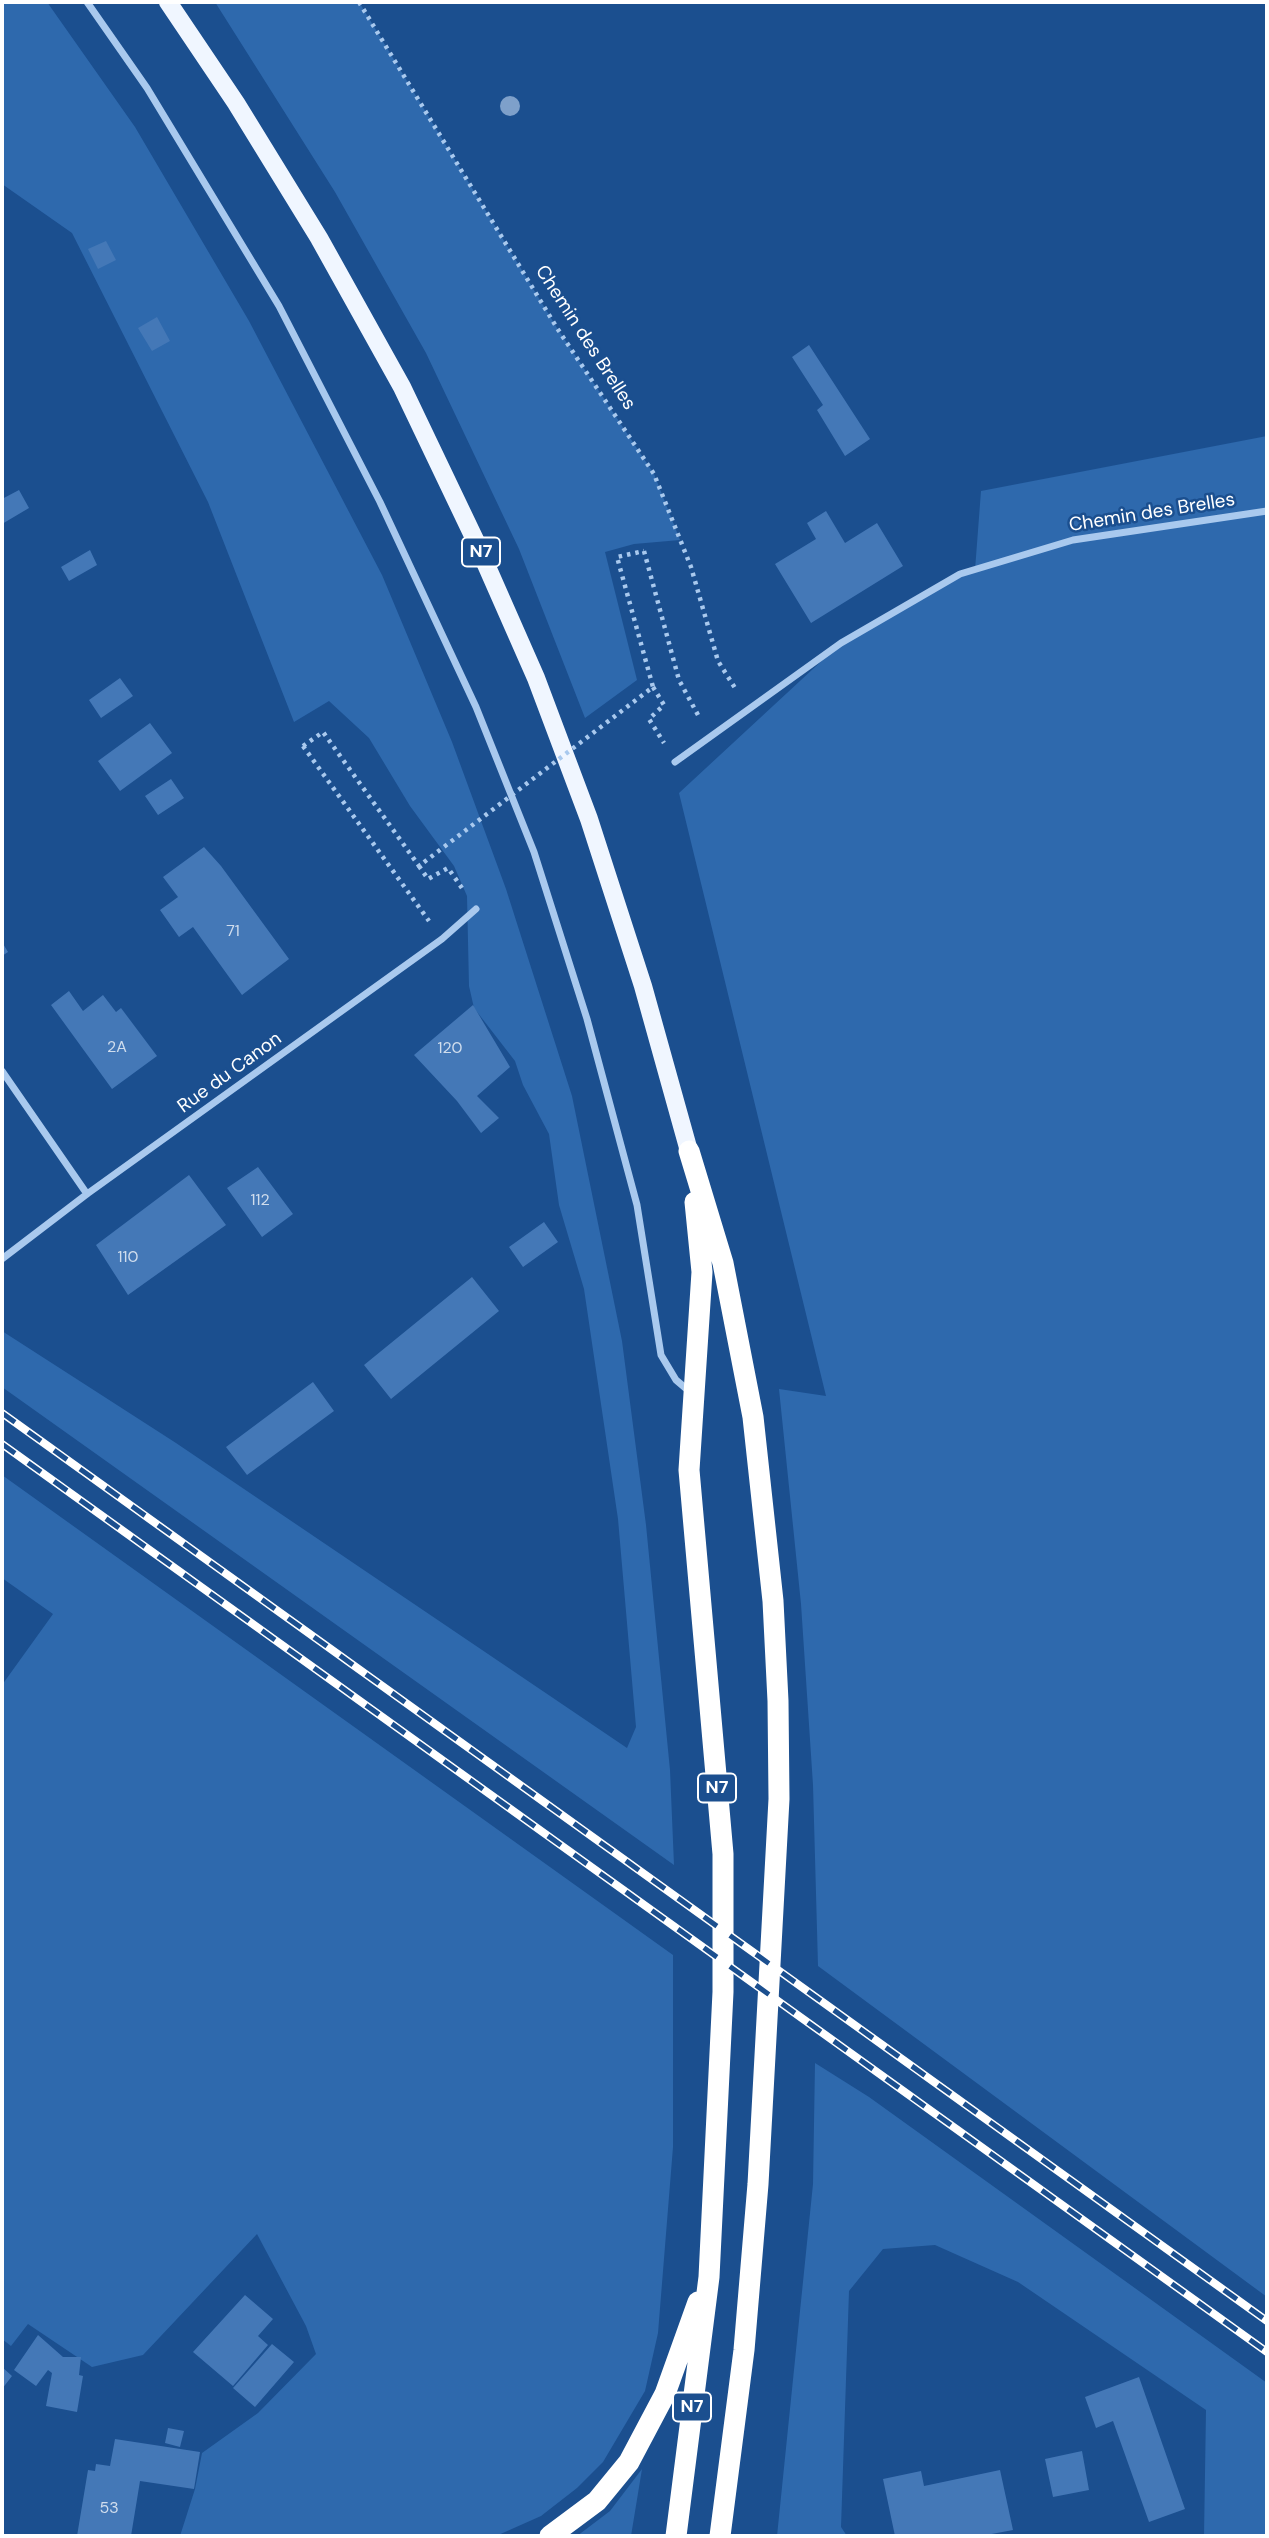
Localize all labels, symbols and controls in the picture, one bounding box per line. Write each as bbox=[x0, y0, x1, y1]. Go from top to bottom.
street label: Chemin des Brelles bbox=[530, 261, 640, 415]
street label: Chemin des Brelles bbox=[1067, 489, 1237, 537]
road number: N7 bbox=[462, 538, 500, 566]
house number: 71 bbox=[226, 922, 240, 942]
street label: Rue du Canon bbox=[174, 1028, 286, 1118]
house number: 2A bbox=[107, 1038, 127, 1058]
house number: 120 bbox=[438, 1039, 462, 1059]
house number: 112 bbox=[250, 1191, 270, 1211]
house number: 110 bbox=[118, 1248, 138, 1268]
road number: N7 bbox=[698, 1773, 736, 1802]
road number: N7 bbox=[673, 2392, 711, 2421]
house number: 53 bbox=[99, 2499, 119, 2519]

